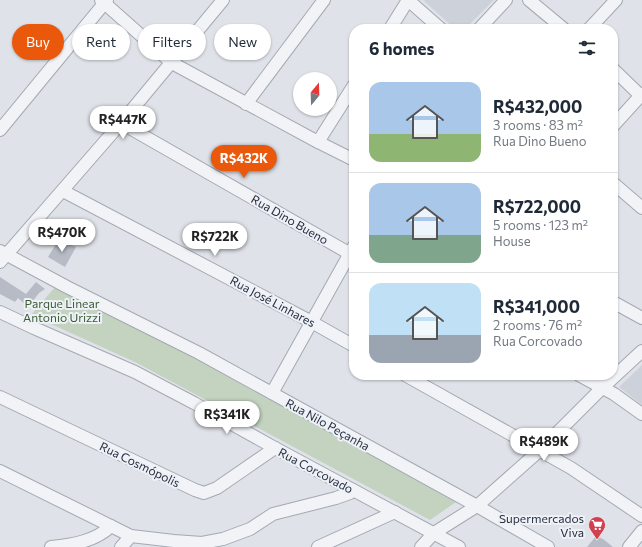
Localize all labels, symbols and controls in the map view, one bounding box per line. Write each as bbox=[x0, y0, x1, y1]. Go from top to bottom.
chip: Buy bbox=[12, 24, 64, 60]
chip: Rent bbox=[72, 24, 130, 60]
chip: Filters bbox=[138, 24, 206, 60]
chip: New bbox=[214, 24, 271, 60]
icon: filters bbox=[576, 37, 598, 59]
text: 6 homes bbox=[369, 38, 434, 59]
north arrow bbox=[293, 72, 337, 116]
map controls bbox=[293, 72, 337, 116]
text: R$432,000 bbox=[493, 96, 582, 117]
icon: home bbox=[401, 98, 449, 146]
pin: R$447K bbox=[90, 106, 156, 140]
text: R$447K bbox=[99, 111, 147, 127]
text: 3 rooms · 83 m² bbox=[493, 117, 583, 133]
text: Rua Dino Bueno bbox=[493, 133, 587, 149]
pin: R$432K bbox=[211, 145, 277, 179]
text: R$432K bbox=[220, 150, 268, 166]
street label: Rua Dino Bueno bbox=[249, 191, 331, 247]
text: R$722,000 bbox=[493, 196, 581, 217]
icon: home bbox=[401, 199, 449, 247]
text: 5 rooms · 123 m² bbox=[493, 217, 588, 233]
pin: R$470K bbox=[29, 219, 95, 253]
pin: R$722K bbox=[182, 223, 248, 257]
text: R$470K bbox=[38, 224, 86, 240]
text: R$722K bbox=[191, 228, 239, 244]
text: House bbox=[493, 233, 531, 249]
street label: Rua José Linhares bbox=[228, 273, 318, 330]
park label: Parque Linear Antonio Urizzi bbox=[23, 296, 101, 324]
text: R$341,000 bbox=[493, 296, 580, 317]
icon: home bbox=[401, 299, 449, 347]
text: 2 rooms · 76 m² bbox=[493, 317, 582, 333]
text: Rua Corcovado bbox=[493, 333, 582, 349]
street label: Rua Nilo Peçanha bbox=[284, 395, 372, 453]
pin: R$341K bbox=[194, 401, 260, 435]
text: R$341K bbox=[204, 406, 250, 422]
pin: R$489K bbox=[511, 428, 577, 462]
text: R$489K bbox=[519, 433, 569, 449]
street label: Rua Cosmópolis bbox=[98, 439, 182, 489]
street label: Rua Corcovado bbox=[276, 444, 356, 496]
place label: Supermercados Viva bbox=[499, 511, 584, 539]
supermarket icon: Supermercados Viva bbox=[587, 515, 607, 540]

